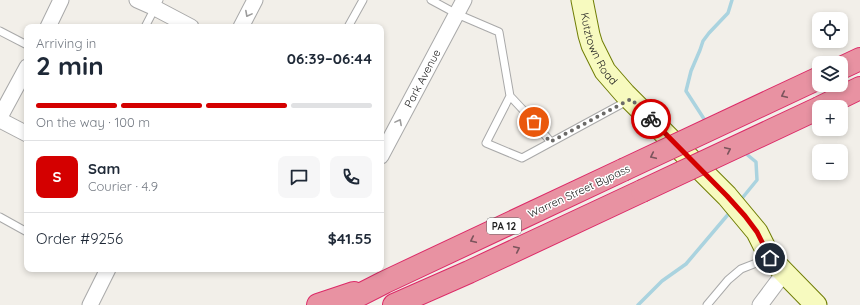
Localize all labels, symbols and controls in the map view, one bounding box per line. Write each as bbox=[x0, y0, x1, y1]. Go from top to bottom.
one-way arrow bbox=[245, 9, 253, 17]
street label: Kutztown Road bbox=[578, 11, 621, 87]
map controls bbox=[812, 12, 848, 180]
button: locate bbox=[812, 12, 848, 48]
text: Arriving in bbox=[36, 35, 96, 51]
street label: Park Avenue bbox=[401, 47, 444, 110]
text: 2 min bbox=[36, 49, 104, 82]
text: 06:39–06:44 bbox=[287, 49, 372, 68]
button: layers bbox=[812, 56, 848, 92]
one-way arrow bbox=[780, 90, 788, 98]
courier bbox=[631, 99, 671, 139]
button: + bbox=[812, 100, 848, 136]
pin bbox=[517, 105, 551, 139]
icon: bike bbox=[640, 108, 662, 130]
icon: bag bbox=[523, 111, 545, 133]
text: On the way · 100 m bbox=[36, 114, 150, 130]
one-way arrow bbox=[395, 119, 402, 126]
button: − bbox=[812, 144, 848, 180]
one-way arrow bbox=[724, 147, 732, 155]
one-way arrow bbox=[650, 151, 658, 159]
button: chat bbox=[278, 156, 320, 198]
button: phone bbox=[330, 156, 372, 198]
text: Sam bbox=[88, 159, 120, 178]
street label: Warren Street Bypass bbox=[526, 161, 632, 221]
text: S bbox=[53, 167, 61, 186]
text: Courier · 4.9 bbox=[88, 178, 158, 194]
road number: PA 12 bbox=[487, 218, 521, 234]
text: Order #9256 bbox=[36, 229, 123, 248]
text: $41.55 bbox=[328, 229, 372, 248]
one-way arrow bbox=[470, 235, 478, 243]
pin bbox=[753, 241, 787, 275]
one-way arrow bbox=[513, 246, 521, 254]
icon: home bbox=[759, 247, 781, 269]

